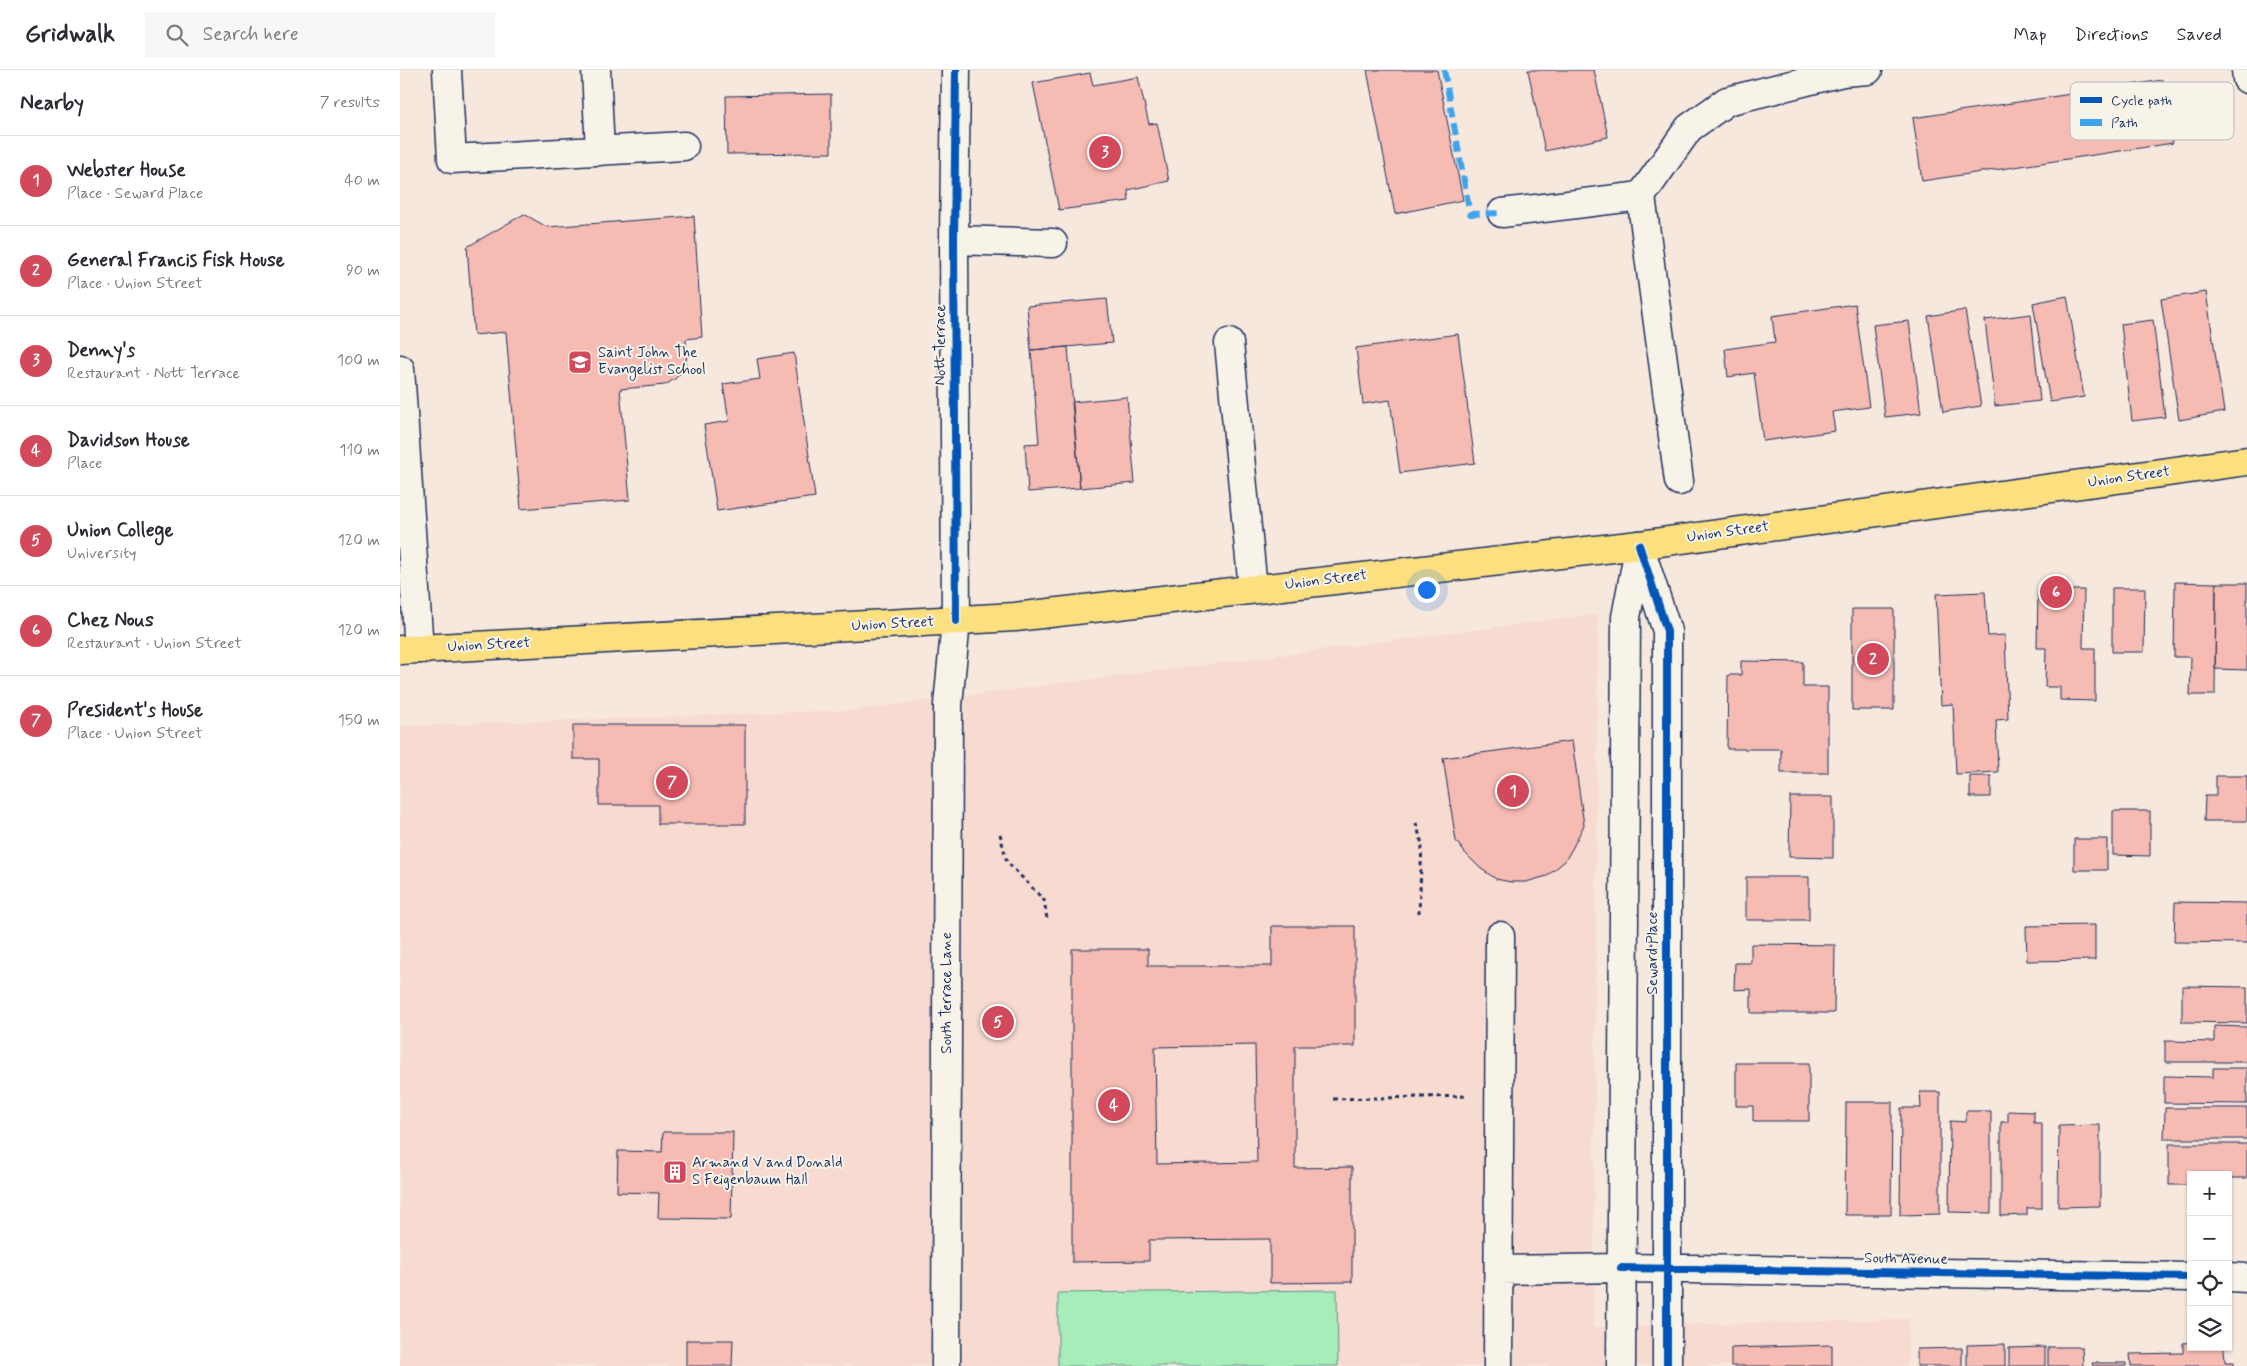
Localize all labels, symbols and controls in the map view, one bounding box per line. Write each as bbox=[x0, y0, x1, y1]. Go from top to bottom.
search box bbox=[145, 12, 495, 57]
text: Gridwalk bbox=[25, 19, 115, 50]
icon: search bbox=[163, 21, 191, 49]
text: Search here bbox=[203, 22, 298, 47]
text: Map bbox=[2014, 23, 2047, 47]
text: Directions bbox=[2075, 23, 2149, 47]
text: Saved bbox=[2177, 23, 2222, 47]
legend bbox=[2070, 82, 2234, 140]
text: Nearby bbox=[20, 89, 84, 117]
text: 7 results bbox=[320, 92, 380, 113]
text: Cycle path bbox=[2111, 92, 2172, 110]
text: Path bbox=[2111, 114, 2138, 132]
pin: 3 bbox=[1089, 133, 1121, 171]
text: Webster House bbox=[67, 158, 185, 183]
text: 1 bbox=[32, 170, 40, 191]
text: 40 m bbox=[344, 170, 380, 191]
text: Place · Seward Place bbox=[67, 183, 203, 204]
text: General Francis Fisk House bbox=[67, 248, 285, 273]
text: 2 bbox=[32, 260, 40, 281]
text: 90 m bbox=[346, 260, 380, 281]
text: Place · Union Street bbox=[67, 273, 203, 294]
street label: Nott Terrace bbox=[931, 305, 951, 385]
text: Denny's bbox=[67, 338, 135, 363]
place label: Saint John The Evangelist School bbox=[598, 343, 706, 381]
school or university icon: Saint John The Evangelist School bbox=[567, 349, 593, 375]
text: 3 bbox=[32, 350, 40, 371]
text: 100 m bbox=[337, 350, 380, 371]
text: Restaurant · Nott Terrace bbox=[67, 363, 240, 384]
text: Davidson House bbox=[67, 428, 190, 453]
text: 4 bbox=[31, 440, 41, 461]
text: 110 m bbox=[339, 440, 380, 461]
text: Place bbox=[67, 453, 102, 474]
street label: Union Street bbox=[2087, 461, 2171, 493]
street label: Union Street bbox=[1686, 516, 1770, 548]
text: Union College bbox=[67, 518, 173, 543]
text: 5 bbox=[31, 530, 41, 551]
text: 120 m bbox=[338, 530, 380, 551]
text: University bbox=[67, 543, 137, 564]
street label: Union Street bbox=[1284, 565, 1368, 595]
pin: 6 bbox=[2040, 573, 2072, 611]
your location bbox=[1414, 577, 1440, 603]
text: Chez Nous bbox=[67, 608, 154, 633]
street label: Union Street bbox=[851, 612, 935, 636]
text: 6 bbox=[32, 620, 40, 641]
text: 120 m bbox=[338, 620, 380, 641]
text: Restaurant · Union Street bbox=[67, 633, 242, 654]
street label: Union Street bbox=[447, 633, 531, 657]
pin: 2 bbox=[1857, 640, 1889, 678]
text: President's House bbox=[67, 698, 203, 723]
text: 7 bbox=[31, 710, 41, 731]
text: 150 m bbox=[338, 710, 380, 731]
text: Place · Union Street bbox=[67, 723, 203, 744]
pin: 7 bbox=[656, 763, 688, 801]
pin: 1 bbox=[1497, 772, 1529, 810]
street label: Seward Place bbox=[1643, 911, 1663, 995]
street label: South Terrace Lane bbox=[937, 932, 957, 1054]
pin: 5 bbox=[982, 1003, 1014, 1041]
pin: 4 bbox=[1098, 1086, 1130, 1124]
place label: Armand V and Donald S Feigenbaum Hall bbox=[692, 1153, 842, 1190]
building icon: Armand V and Donald S Feigenbaum Hall bbox=[662, 1159, 688, 1185]
map controls bbox=[2187, 1171, 2232, 1351]
button: + bbox=[2187, 1171, 2232, 1216]
button: − bbox=[2187, 1216, 2232, 1261]
street label: South Avenue bbox=[1864, 1248, 1948, 1270]
button: locate bbox=[2187, 1261, 2232, 1306]
button: layers bbox=[2187, 1306, 2232, 1351]

